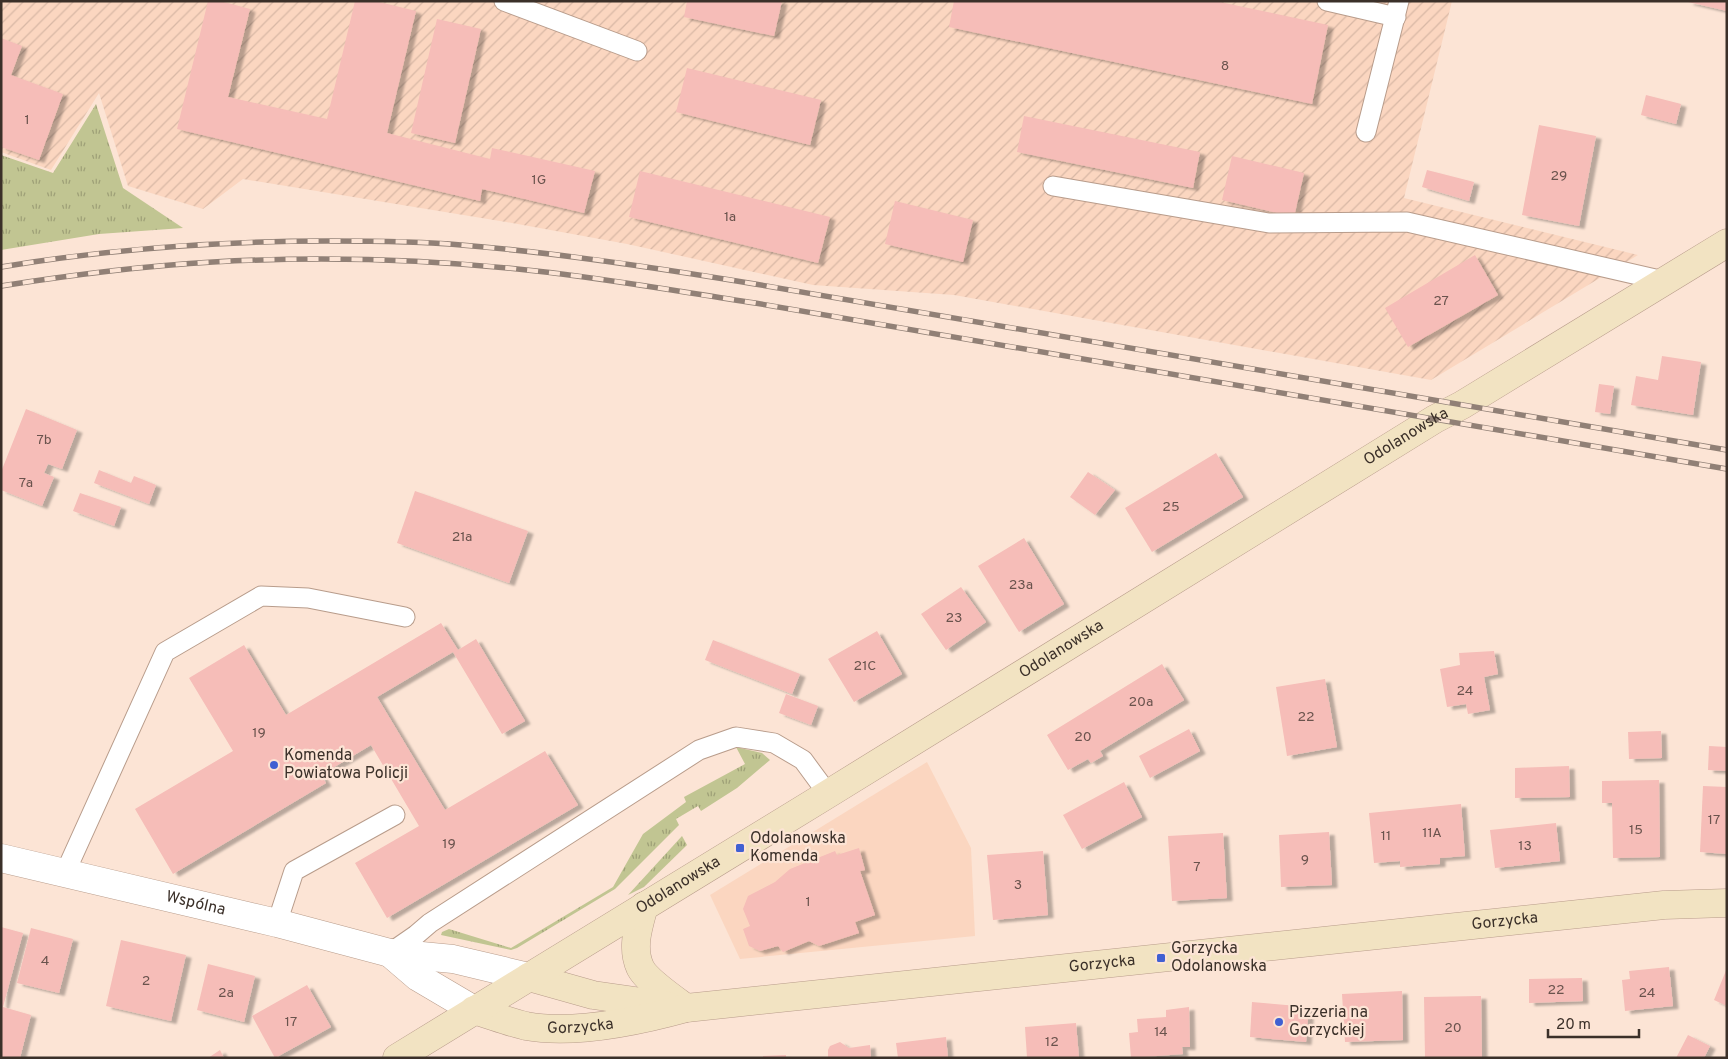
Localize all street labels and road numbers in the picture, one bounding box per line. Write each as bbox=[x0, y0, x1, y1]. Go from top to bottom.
street label: Odolanowska bbox=[1360, 404, 1452, 470]
street label: Odolanowska bbox=[1016, 616, 1108, 683]
street label: Odolanowska bbox=[632, 852, 724, 919]
street label: Wspólna bbox=[164, 887, 227, 921]
street label: Gorzycka bbox=[1471, 908, 1539, 935]
street label: Gorzycka bbox=[1068, 951, 1136, 978]
street label: Gorzycka bbox=[547, 1014, 615, 1039]

